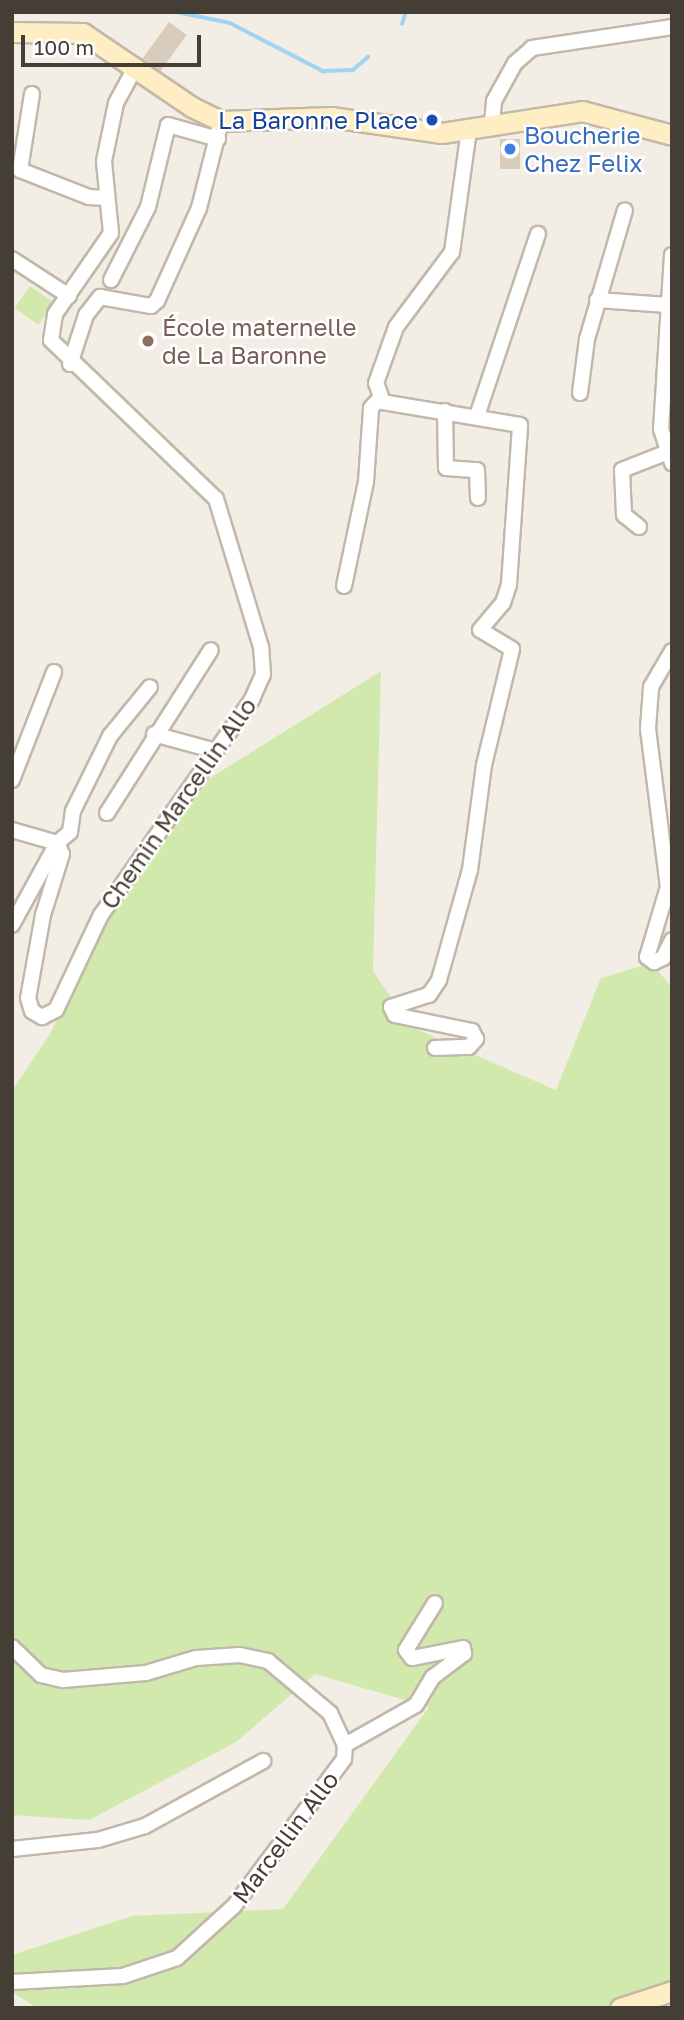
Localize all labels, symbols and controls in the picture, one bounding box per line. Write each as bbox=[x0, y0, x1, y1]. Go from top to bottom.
scale bar bbox=[24, 21, 205, 65]
text: 100 m bbox=[34, 34, 94, 60]
place label: La Baronne Place bbox=[218, 106, 418, 134]
marker: La Baronne Place bbox=[424, 112, 440, 128]
place label: Boucherie Chez Felix bbox=[524, 121, 643, 177]
marker: Boucherie Chez Felix bbox=[502, 141, 518, 157]
place label: École maternelle de La Baronne bbox=[162, 313, 356, 369]
marker: École maternelle de La Baronne bbox=[140, 333, 156, 349]
street label: Chemin Marcellin Allo bbox=[94, 692, 262, 914]
street label: Marcellin Allo bbox=[226, 1765, 344, 1909]

